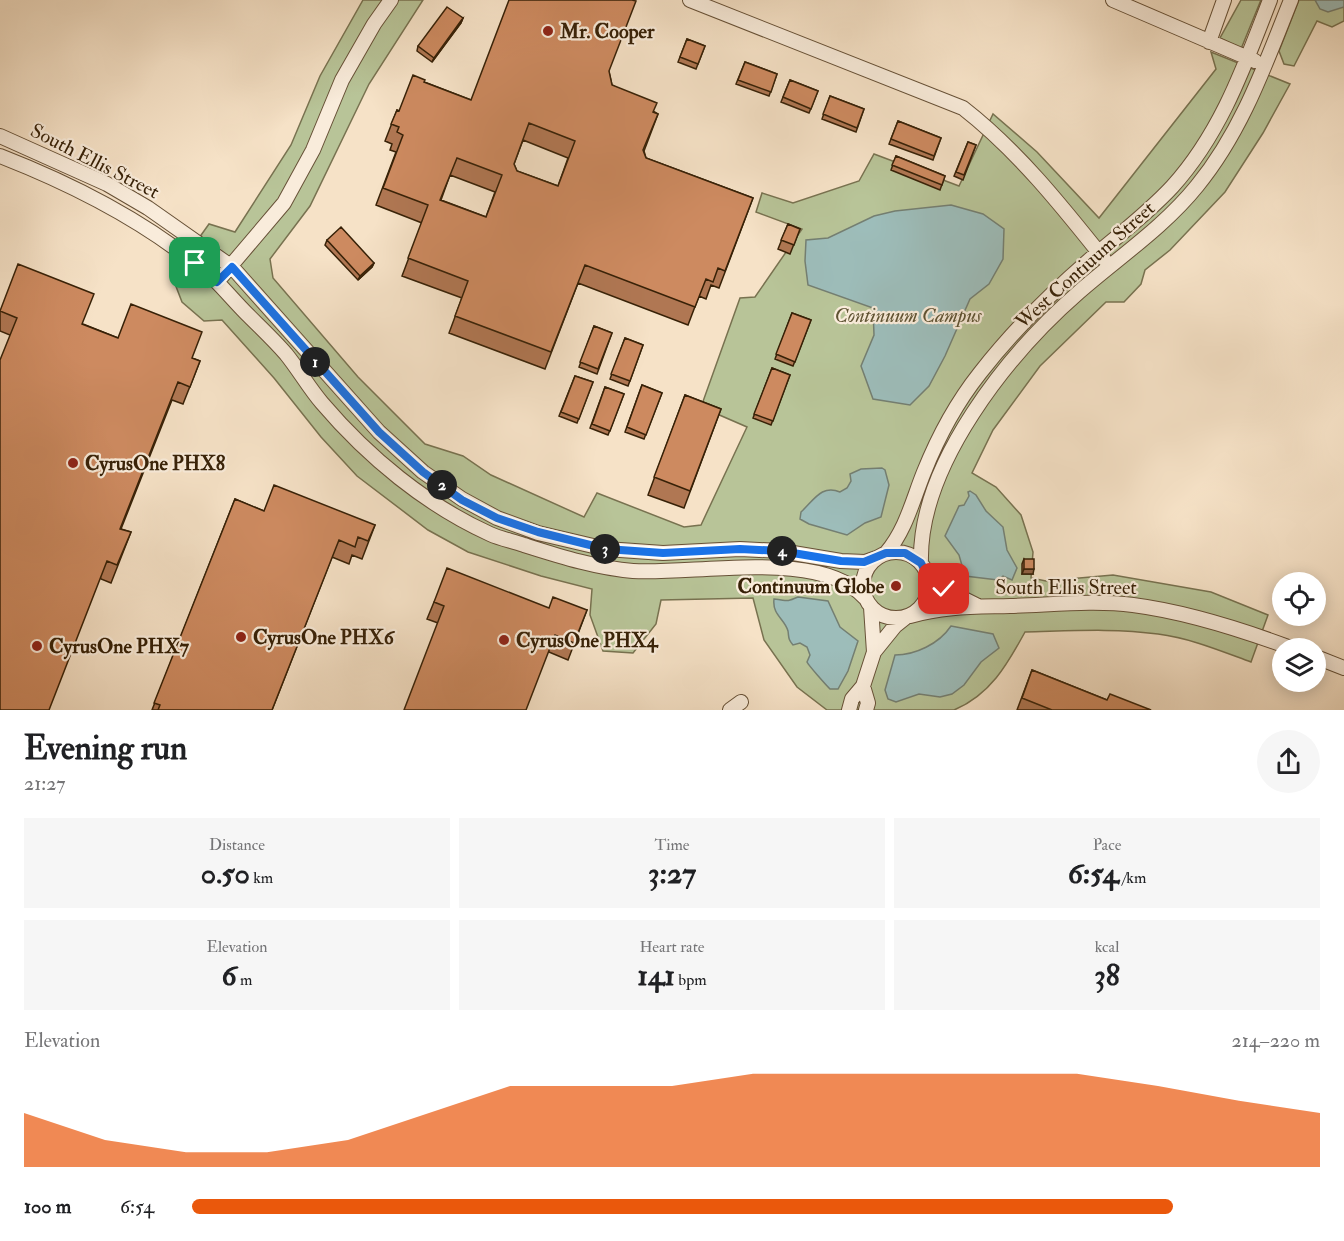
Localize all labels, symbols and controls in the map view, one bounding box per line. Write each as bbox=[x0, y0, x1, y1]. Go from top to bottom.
place label: Mr. Cooper bbox=[559, 19, 655, 45]
marker: Mr. Cooper bbox=[541, 24, 555, 38]
street label: South Ellis Street bbox=[26, 118, 164, 204]
street label: West Contiuum Street bbox=[1009, 195, 1160, 335]
pin bbox=[169, 237, 220, 288]
icon: arrive bbox=[178, 246, 211, 279]
park label: Continuum Campus bbox=[834, 303, 982, 328]
pin: 1 bbox=[300, 347, 330, 377]
text: 1 bbox=[312, 352, 318, 372]
place label: CyrusOne PHX8 bbox=[85, 451, 226, 477]
marker: CyrusOne PHX8 bbox=[66, 456, 80, 470]
pin: 2 bbox=[427, 470, 457, 500]
text: 2 bbox=[438, 475, 446, 495]
pin: 3 bbox=[590, 534, 620, 564]
pin: 4 bbox=[767, 536, 797, 566]
text: 3 bbox=[602, 539, 608, 559]
text: 4 bbox=[778, 541, 786, 561]
pin bbox=[918, 563, 969, 614]
icon: check bbox=[927, 572, 960, 605]
map controls bbox=[1272, 572, 1326, 692]
button: locate bbox=[1272, 572, 1326, 626]
place label: Continuum Globe bbox=[737, 574, 885, 599]
street label: South Ellis Street bbox=[995, 575, 1137, 600]
marker: Continuum Globe bbox=[889, 579, 903, 593]
place label: CyrusOne PHX6 bbox=[253, 625, 396, 651]
place label: CyrusOne PHX4 bbox=[516, 628, 659, 654]
marker: CyrusOne PHX6 bbox=[234, 630, 248, 644]
marker: CyrusOne PHX4 bbox=[497, 633, 511, 647]
place label: CyrusOne PHX7 bbox=[49, 634, 190, 660]
button: layers bbox=[1272, 638, 1326, 692]
marker: CyrusOne PHX7 bbox=[30, 639, 44, 653]
text: Evening run bbox=[24, 728, 187, 769]
button: share bbox=[1257, 730, 1320, 793]
text: 21:27 bbox=[24, 771, 65, 796]
text: Distance bbox=[209, 835, 265, 855]
text: Time bbox=[655, 835, 689, 855]
text: Pace bbox=[1093, 835, 1121, 855]
text: 0.50 bbox=[201, 855, 250, 892]
text: 3:27 bbox=[648, 855, 696, 892]
text: 6:54 bbox=[1068, 855, 1119, 892]
text: km bbox=[250, 868, 273, 888]
text: /km bbox=[1119, 868, 1146, 888]
text: Elevation bbox=[207, 937, 267, 957]
text: Heart rate bbox=[639, 937, 705, 957]
text: kcal bbox=[1095, 937, 1119, 957]
text: 6 bbox=[222, 957, 237, 994]
text: 141 bbox=[637, 957, 675, 994]
text: 38 bbox=[1094, 957, 1120, 994]
text: m bbox=[237, 970, 252, 990]
text: bpm bbox=[675, 970, 707, 990]
text: Elevation bbox=[24, 1028, 100, 1053]
text: 214–220 m bbox=[1232, 1028, 1320, 1053]
text: 100 m bbox=[24, 1194, 71, 1219]
text: 6:54 bbox=[120, 1194, 154, 1219]

